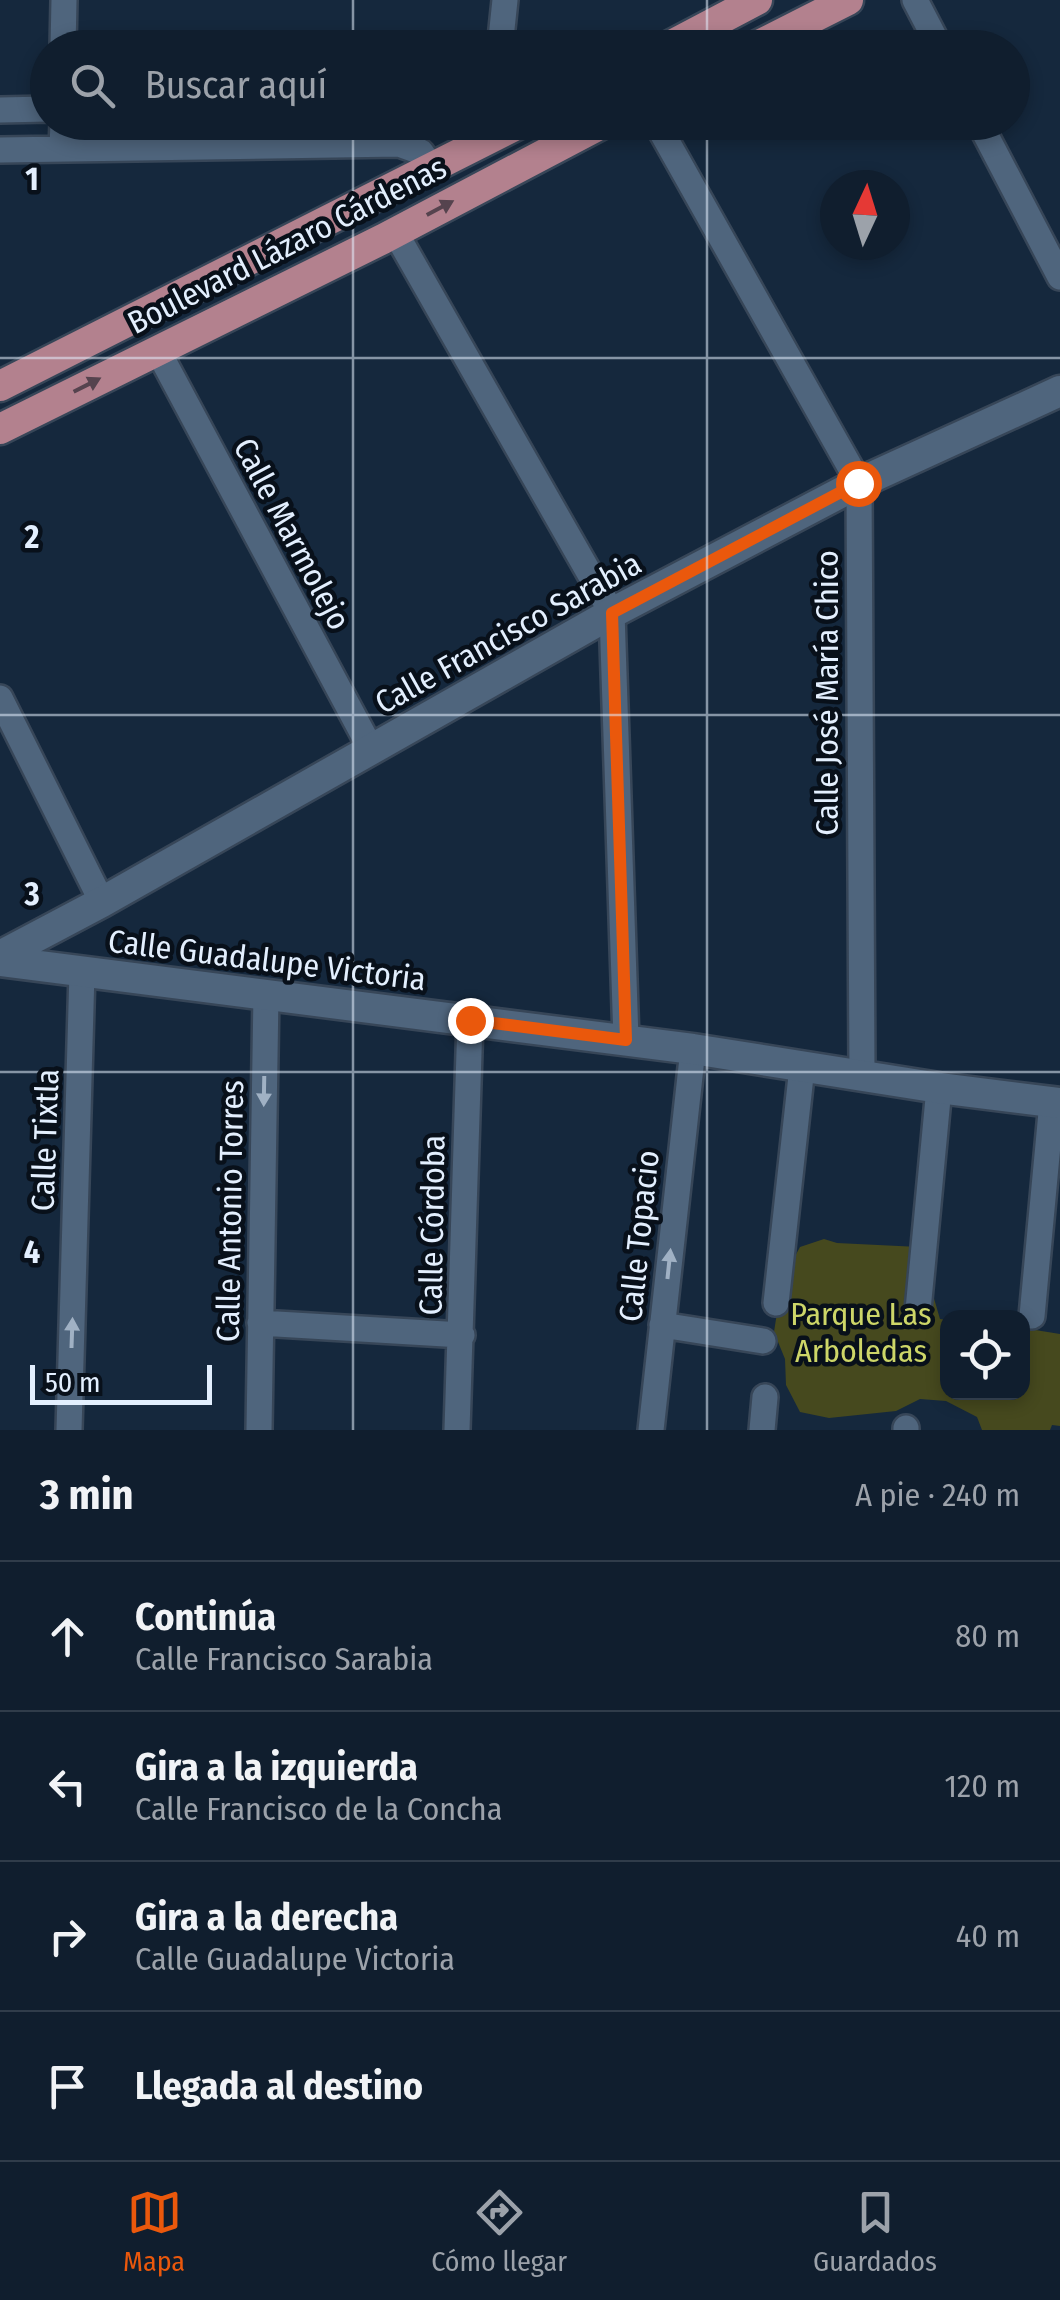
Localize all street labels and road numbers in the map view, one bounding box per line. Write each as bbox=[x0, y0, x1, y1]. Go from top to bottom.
street label: Boulevard Lázaro Cárdenas bbox=[121, 148, 453, 342]
street label: Calle Marmolejo bbox=[226, 432, 358, 636]
street label: Calle Francisco Sarabia bbox=[368, 544, 648, 722]
street label: Calle José María Chico bbox=[808, 550, 846, 836]
street label: Calle Guadalupe Victoria bbox=[106, 922, 428, 998]
street label: Calle Tixtla bbox=[24, 1068, 66, 1212]
street label: Calle Antonio Torres bbox=[209, 1080, 251, 1342]
street label: Calle Córdoba bbox=[411, 1134, 453, 1316]
street label: Calle Topacio bbox=[611, 1148, 667, 1324]

